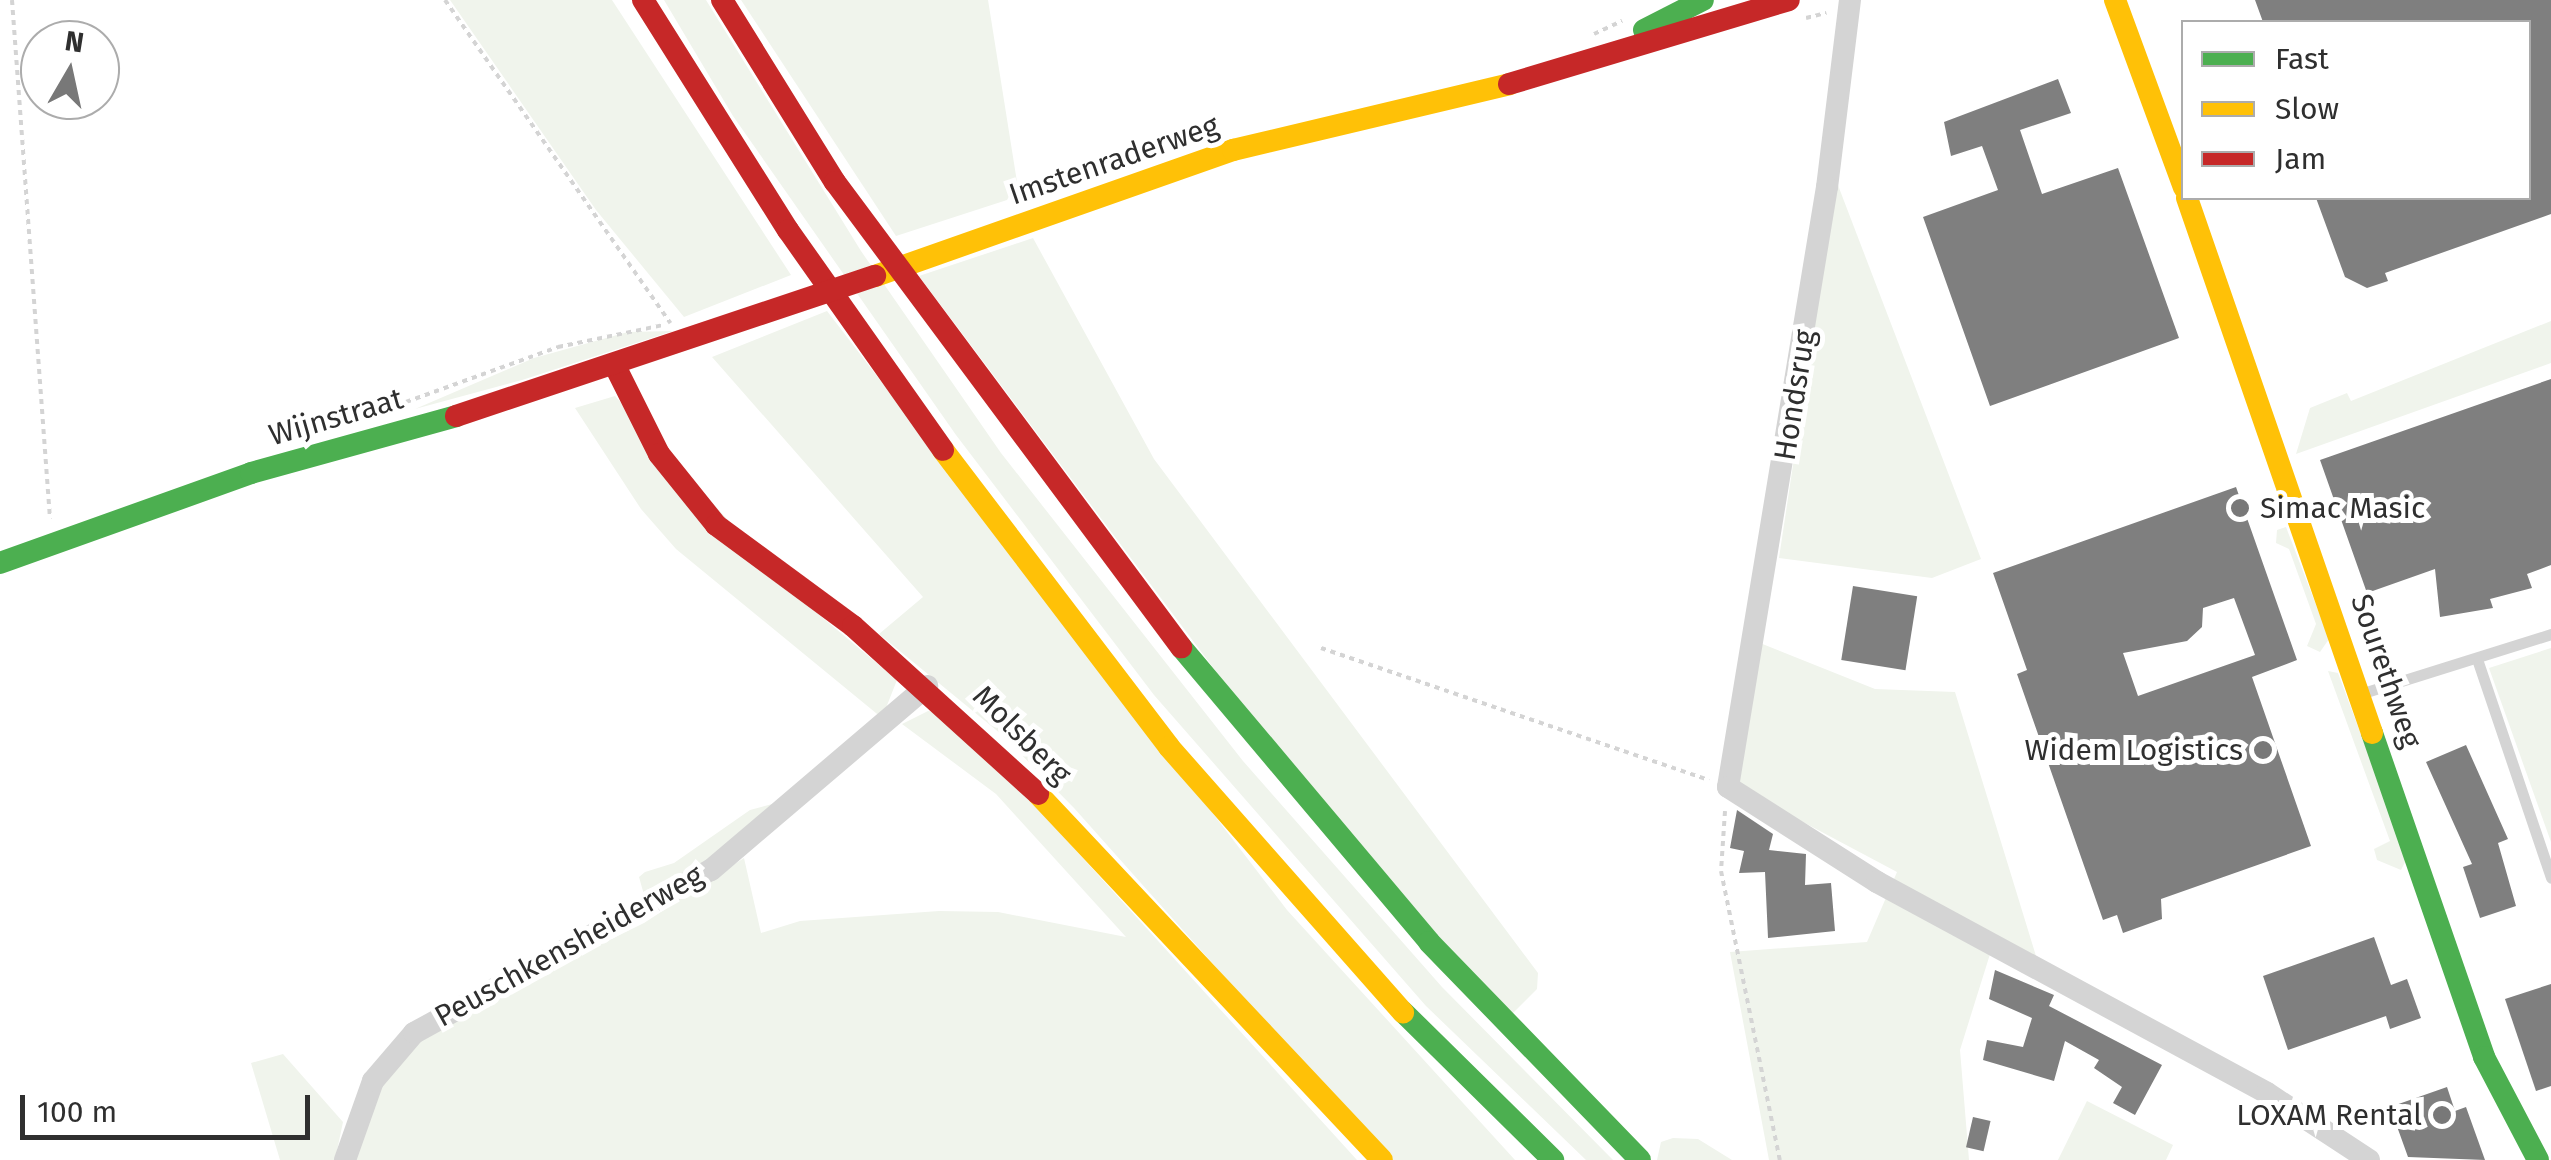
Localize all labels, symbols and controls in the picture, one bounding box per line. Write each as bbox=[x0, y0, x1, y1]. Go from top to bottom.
north arrow bbox=[20, 20, 120, 120]
legend bbox=[2181, 20, 2531, 200]
text: N bbox=[63, 24, 86, 60]
text: Fast bbox=[2275, 41, 2329, 77]
text: Slow bbox=[2275, 91, 2339, 127]
street label: Imstenraderweg bbox=[1005, 107, 1223, 213]
text: Jam bbox=[2275, 141, 2326, 177]
street label: Hondsrug bbox=[1767, 327, 1823, 463]
street label: Wijnstraat bbox=[265, 381, 407, 453]
place label: Simac Masic bbox=[2260, 490, 2425, 526]
marker: Simac Masic bbox=[2229, 497, 2251, 519]
street label: Sourethweg bbox=[2343, 589, 2429, 753]
street label: Molsberg bbox=[965, 678, 1079, 792]
place label: Widem Logistics bbox=[2024, 732, 2243, 768]
marker: Widem Logistics bbox=[2252, 739, 2274, 761]
street label: Peuschkensheiderweg bbox=[429, 857, 709, 1035]
scale bar bbox=[25, 1075, 315, 1137]
text: 100 m bbox=[37, 1094, 117, 1130]
place label: LOXAM Rental bbox=[2236, 1097, 2422, 1133]
marker: LOXAM Rental bbox=[2431, 1104, 2453, 1126]

